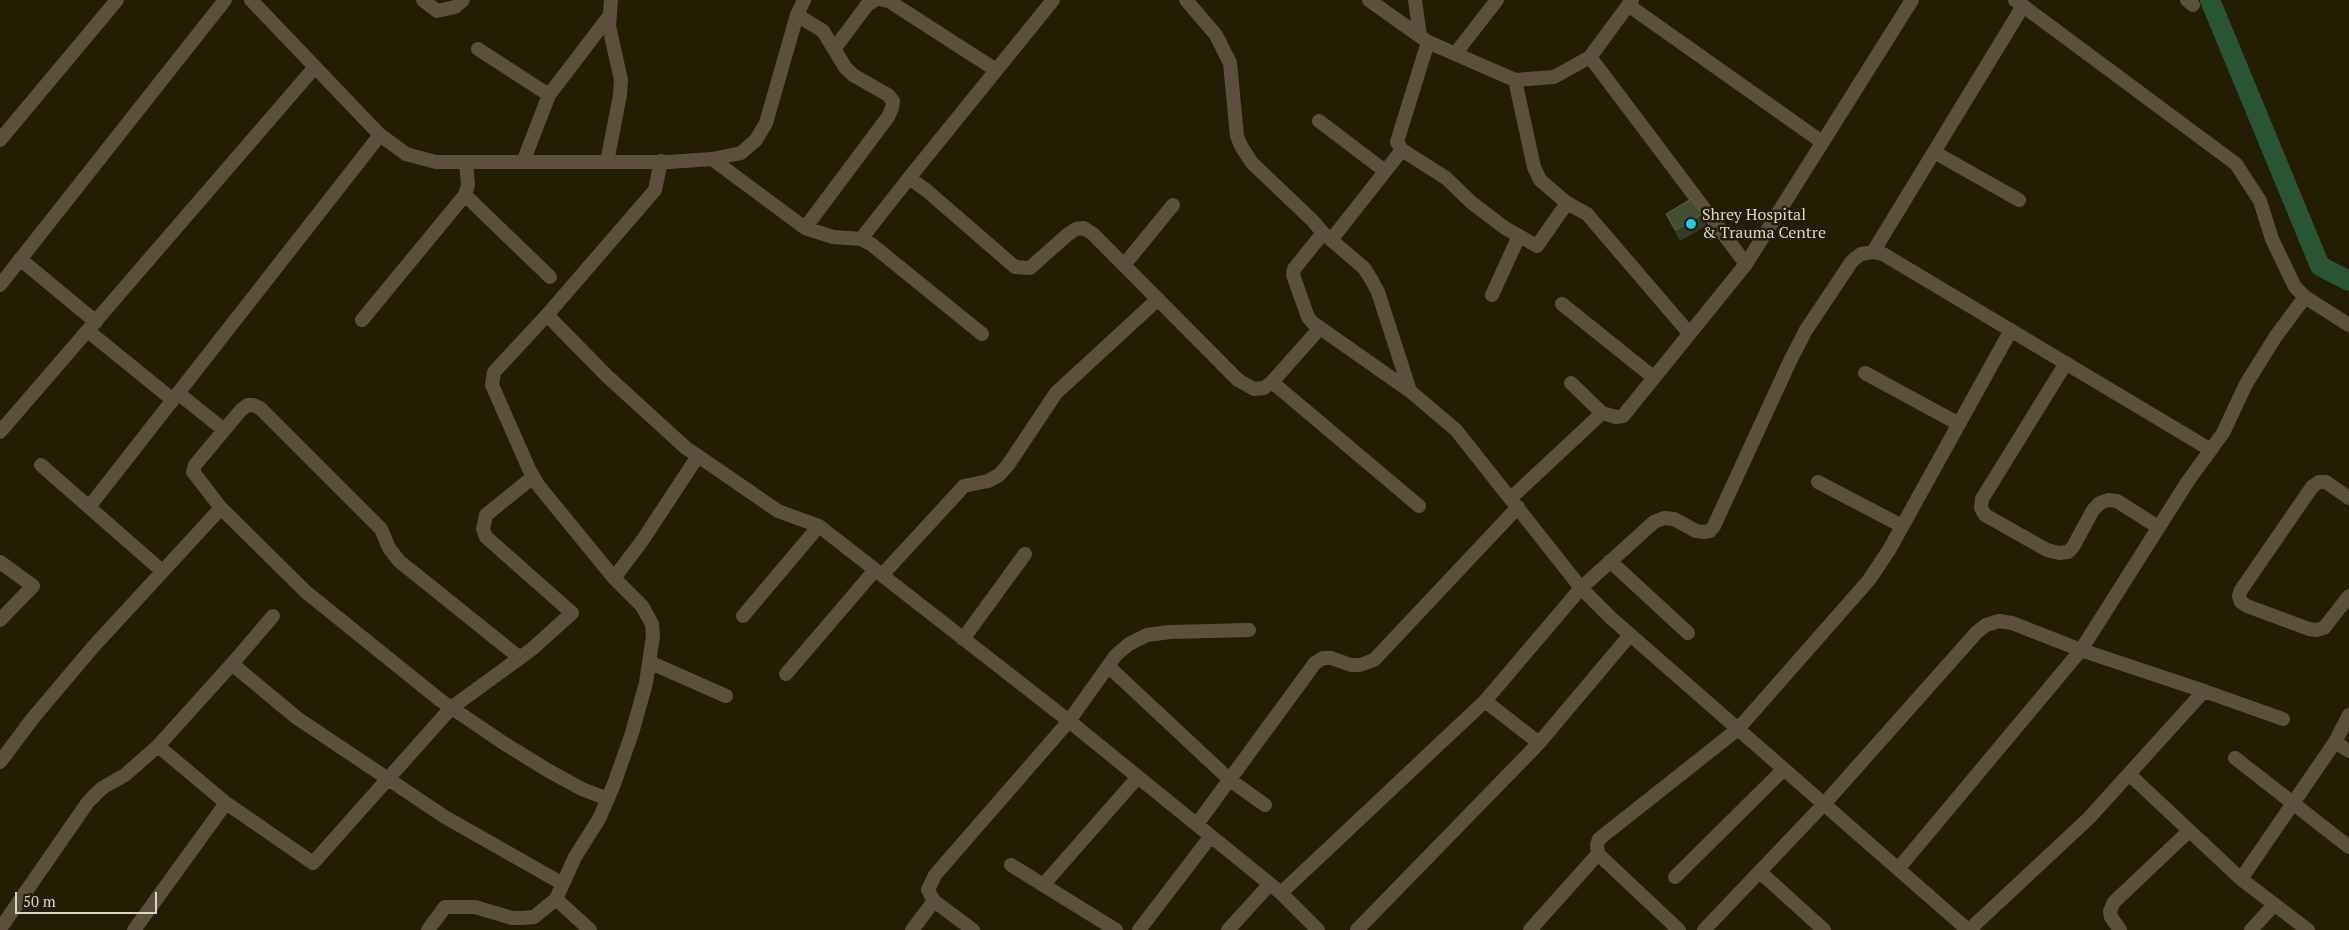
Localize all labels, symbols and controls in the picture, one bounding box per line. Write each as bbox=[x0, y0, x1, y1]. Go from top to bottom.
place label: Shrey Hospital & Trauma Centre bbox=[1702, 205, 1826, 243]
marker: Shrey Hospital & Trauma Centre bbox=[1684, 217, 1698, 231]
scale bar bbox=[18, 882, 160, 914]
text: 50 m bbox=[23, 891, 56, 911]

